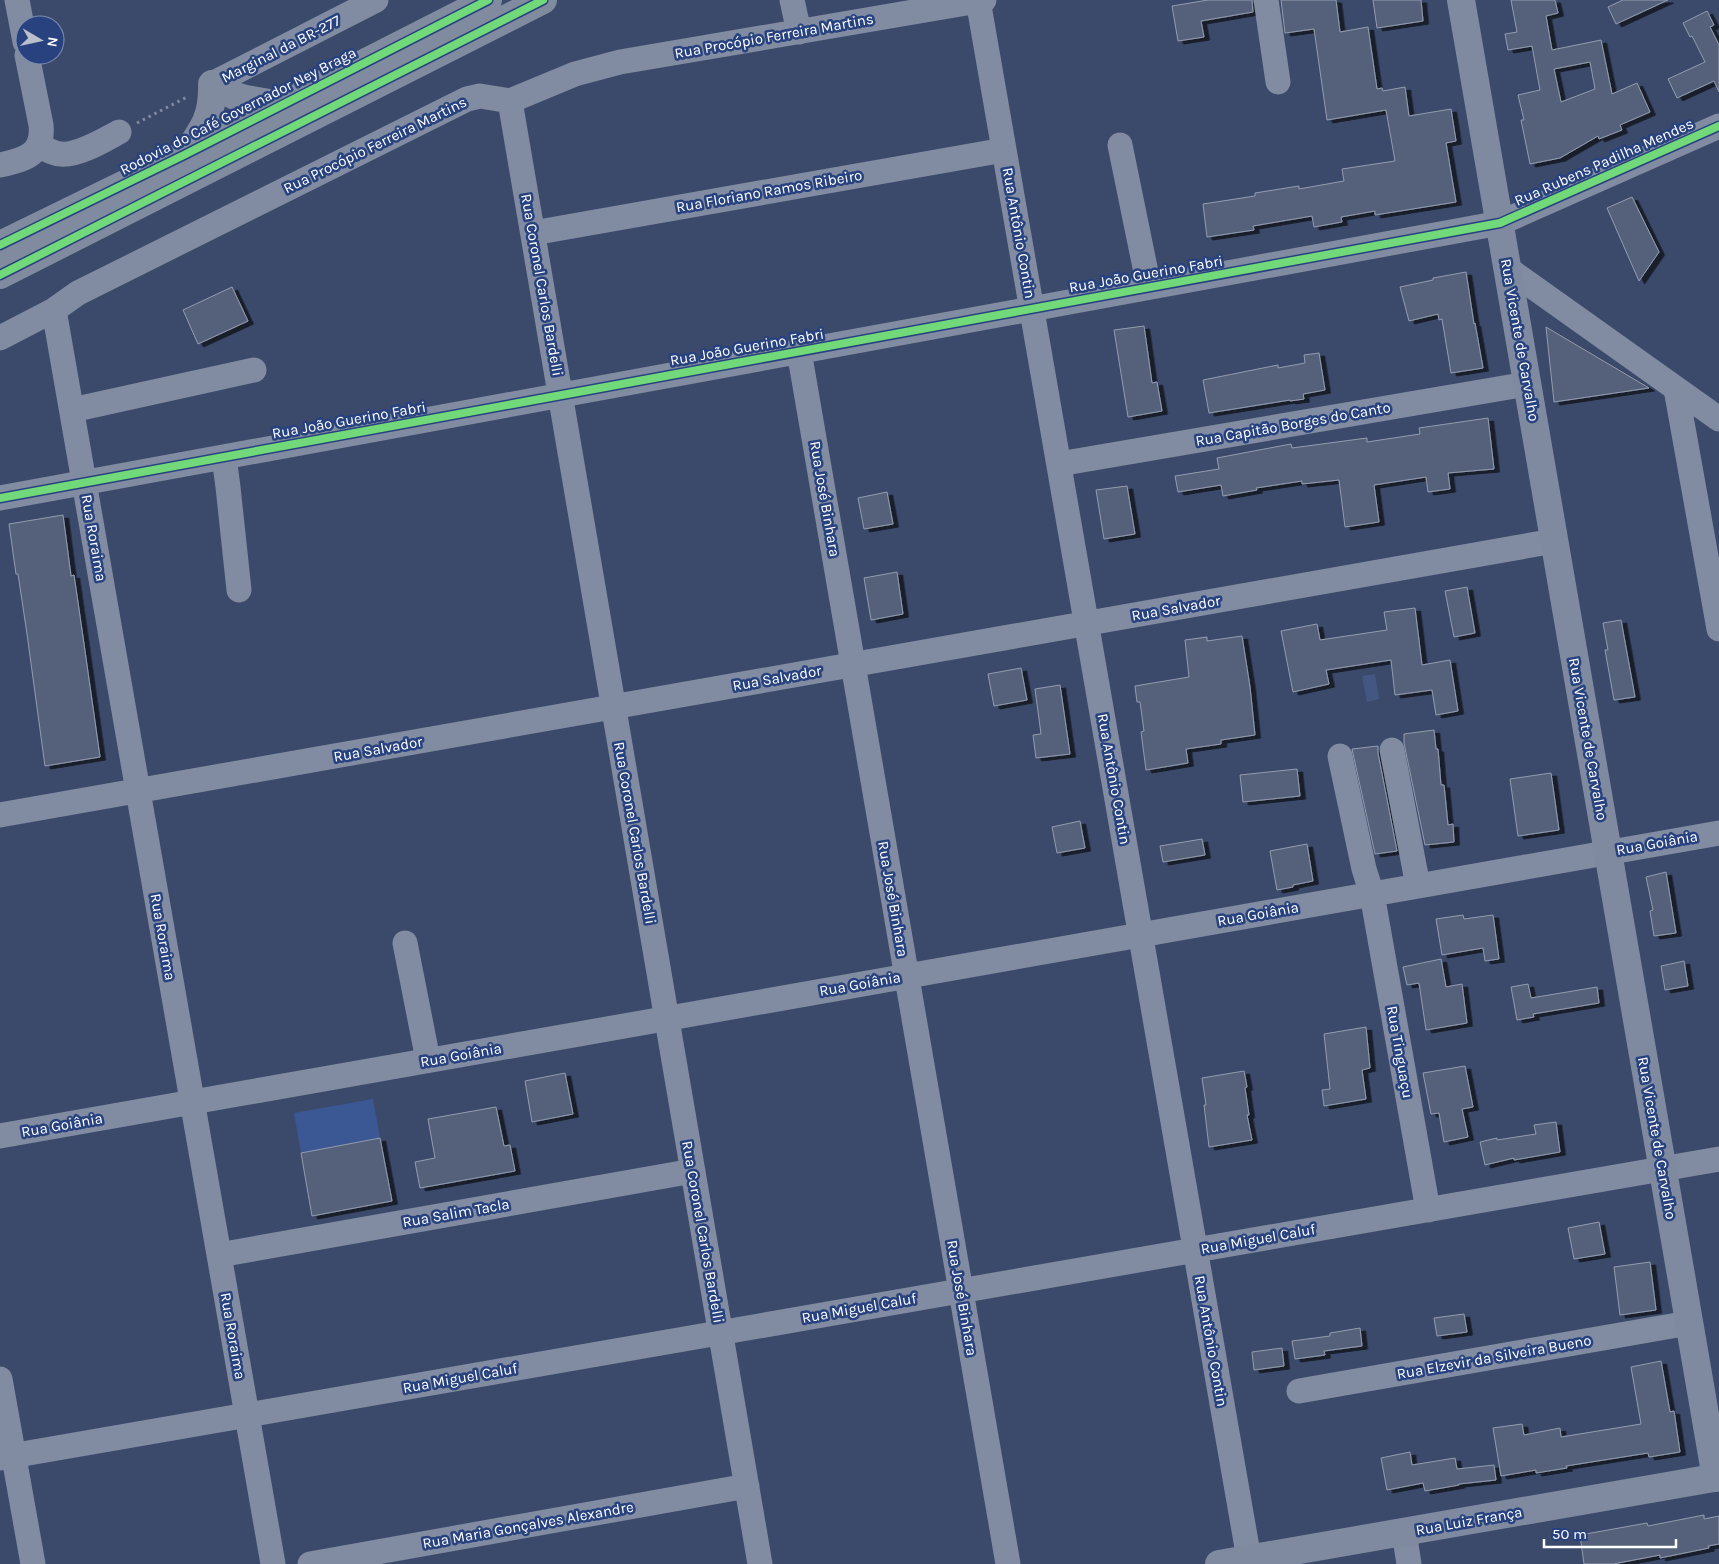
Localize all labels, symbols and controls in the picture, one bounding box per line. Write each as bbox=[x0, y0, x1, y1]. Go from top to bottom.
street label: Rua Procópio Ferreira Martins bbox=[673, 10, 875, 62]
street label: Marginal da BR-277 bbox=[218, 11, 344, 87]
north arrow bbox=[15, 15, 65, 65]
text: N bbox=[43, 36, 62, 48]
street label: Rodovia do Café Governador Ney Braga bbox=[117, 43, 359, 179]
street label: Rua Procópio Ferreira Martins bbox=[280, 93, 470, 197]
street label: Rua Rubens Padilha Mendes bbox=[1512, 114, 1696, 210]
street label: Rua Floriano Ramos Ribeiro bbox=[674, 166, 864, 216]
street label: Rua Antônio Contin bbox=[999, 166, 1039, 300]
street label: Rua Coronel Carlos Bardelli bbox=[517, 192, 567, 378]
street label: Rua João Guerino Fabri bbox=[1068, 252, 1224, 296]
street label: Rua Vicente de Carvalho bbox=[1497, 257, 1543, 423]
street label: Rua João Guerino Fabri bbox=[669, 325, 825, 369]
street label: Rua João Guerino Fabri bbox=[271, 398, 427, 442]
street label: Rua Capitão Borges do Canto bbox=[1194, 398, 1392, 450]
street label: Rua José Binhara bbox=[806, 440, 844, 558]
street label: Rua Roraima bbox=[78, 493, 110, 583]
street label: Rua Salvador bbox=[1130, 591, 1222, 625]
street label: Rua Vicente de Carvalho bbox=[1565, 656, 1611, 822]
street label: Rua Salvador bbox=[731, 661, 823, 695]
street label: Rua Antônio Contin bbox=[1094, 712, 1134, 846]
street label: Rua Salvador bbox=[332, 732, 424, 766]
street label: Rua Coronel Carlos Bardelli bbox=[610, 740, 660, 926]
street label: Rua Goiânia bbox=[1615, 827, 1699, 859]
street label: Rua José Binhara bbox=[874, 840, 912, 958]
street label: Rua Roraima bbox=[147, 892, 179, 982]
street label: Rua Goiânia bbox=[1216, 898, 1300, 930]
street label: Rua Goiânia bbox=[818, 968, 902, 1000]
street label: Rua Tinguaçu bbox=[1383, 1004, 1417, 1100]
street label: Rua Goiânia bbox=[419, 1039, 503, 1071]
street label: Rua Vicente de Carvalho bbox=[1634, 1055, 1680, 1221]
street label: Rua Goiânia bbox=[20, 1109, 104, 1141]
street label: Rua Coronel Carlos Bardelli bbox=[678, 1139, 728, 1325]
street label: Rua Salim Tacla bbox=[401, 1195, 511, 1231]
street label: Rua Miguel Caluf bbox=[1199, 1220, 1318, 1258]
street label: Rua José Binhara bbox=[943, 1239, 981, 1357]
street label: Rua Antônio Contin bbox=[1191, 1274, 1231, 1408]
street label: Rua Miguel Caluf bbox=[800, 1289, 919, 1327]
street label: Rua Roraima bbox=[217, 1291, 249, 1381]
street label: Rua Elzevir da Silveira Bueno bbox=[1395, 1331, 1593, 1383]
street label: Rua Miguel Caluf bbox=[401, 1359, 520, 1397]
street label: Rua Maria Gonçalves Alexandre bbox=[421, 1498, 635, 1552]
street label: Rua Luiz França bbox=[1414, 1503, 1524, 1539]
scale bar bbox=[1544, 1516, 1676, 1548]
text: 50 m bbox=[1552, 1525, 1587, 1543]

